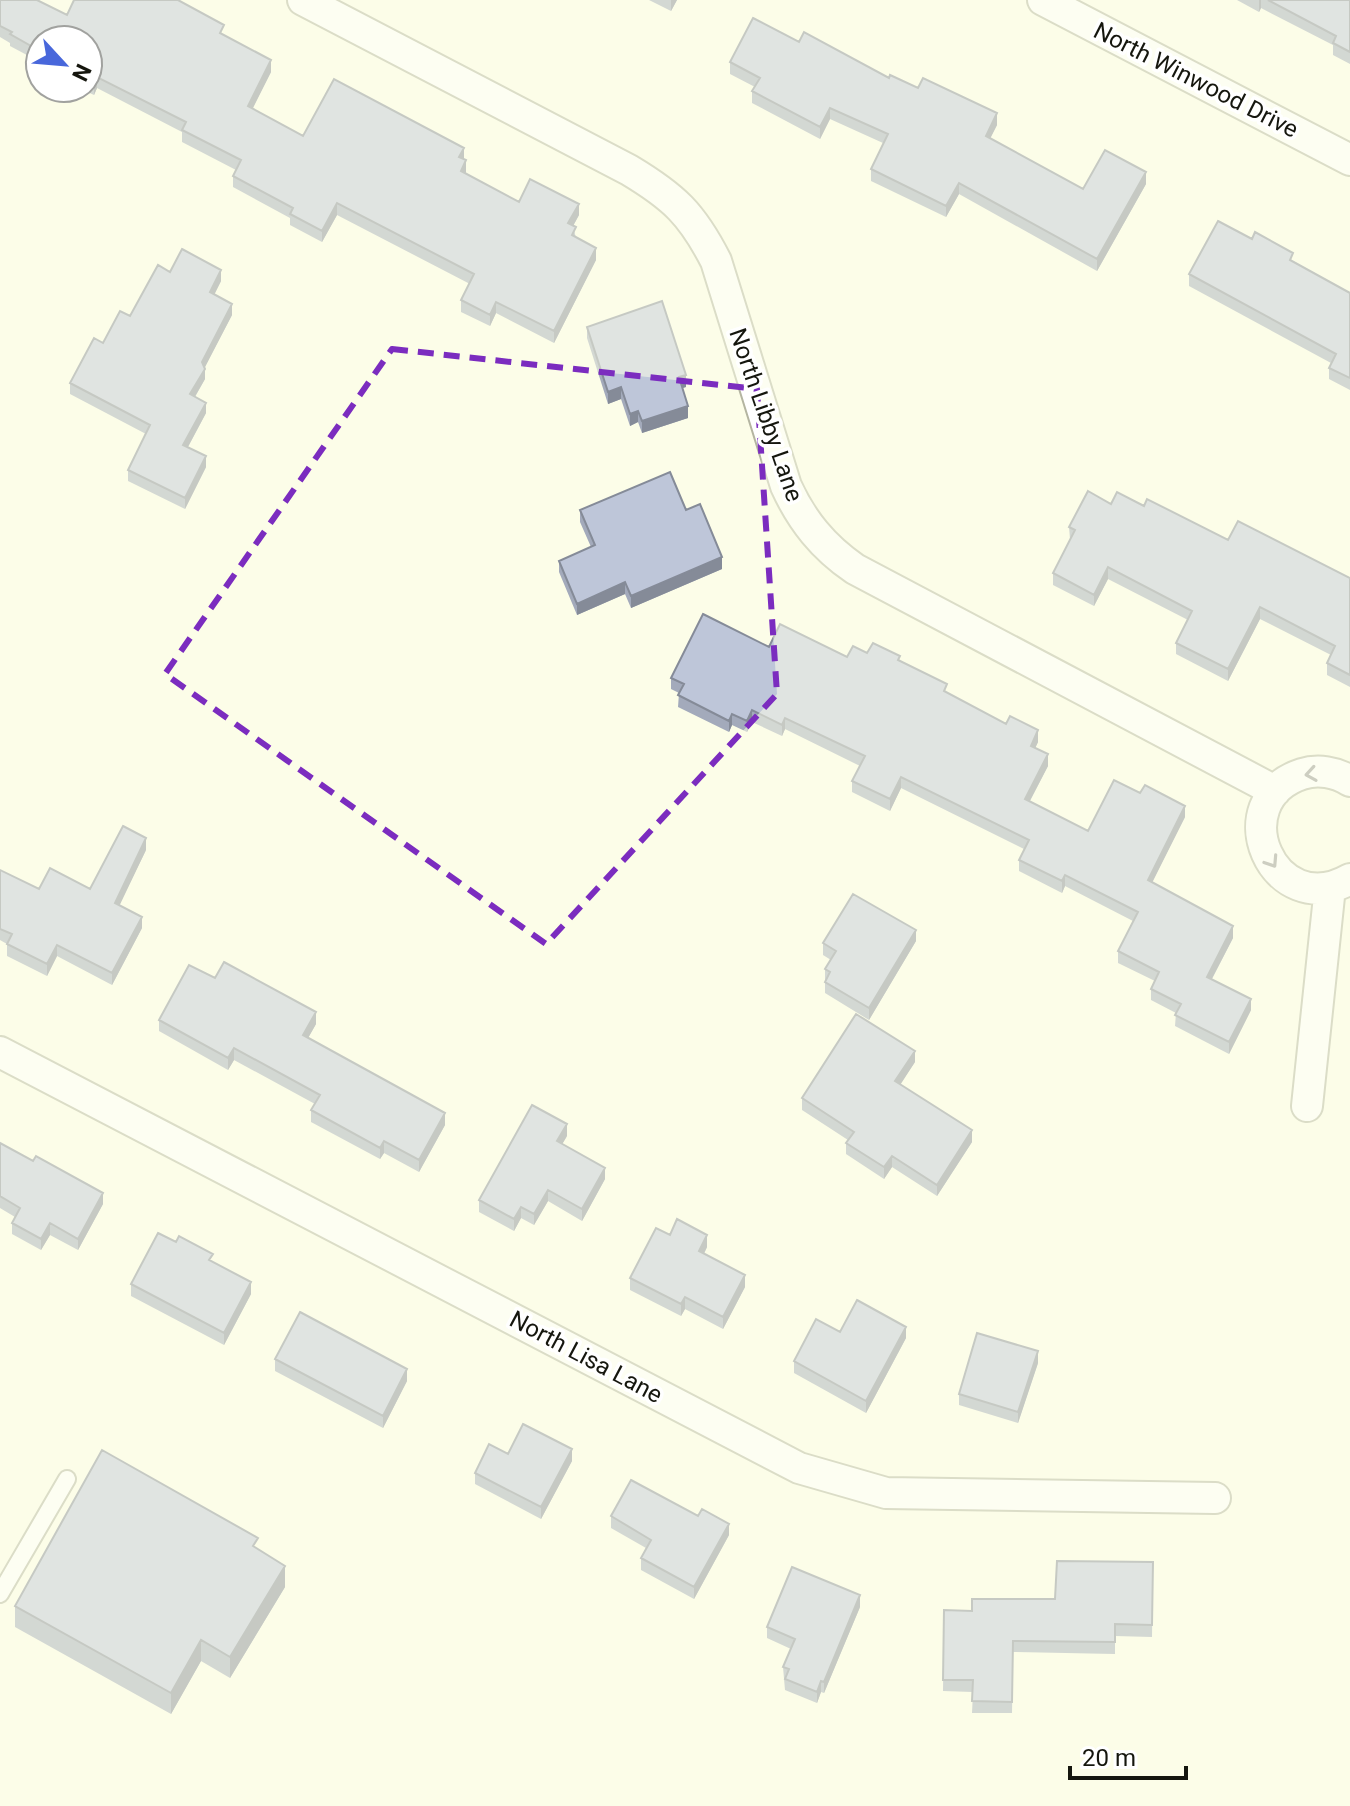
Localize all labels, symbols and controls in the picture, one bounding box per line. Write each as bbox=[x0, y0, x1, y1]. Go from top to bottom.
street label: North Winwood Drive bbox=[1089, 16, 1303, 144]
north arrow bbox=[24, 24, 104, 104]
text: N bbox=[67, 60, 96, 85]
street label: North Libby Lane bbox=[723, 325, 809, 505]
one-way arrow bbox=[1305, 765, 1318, 782]
one-way arrow bbox=[1263, 854, 1278, 868]
street label: North Lisa Lane bbox=[505, 1305, 667, 1409]
scale bar bbox=[1070, 1730, 1186, 1780]
text: 20 m bbox=[1082, 1744, 1136, 1772]

